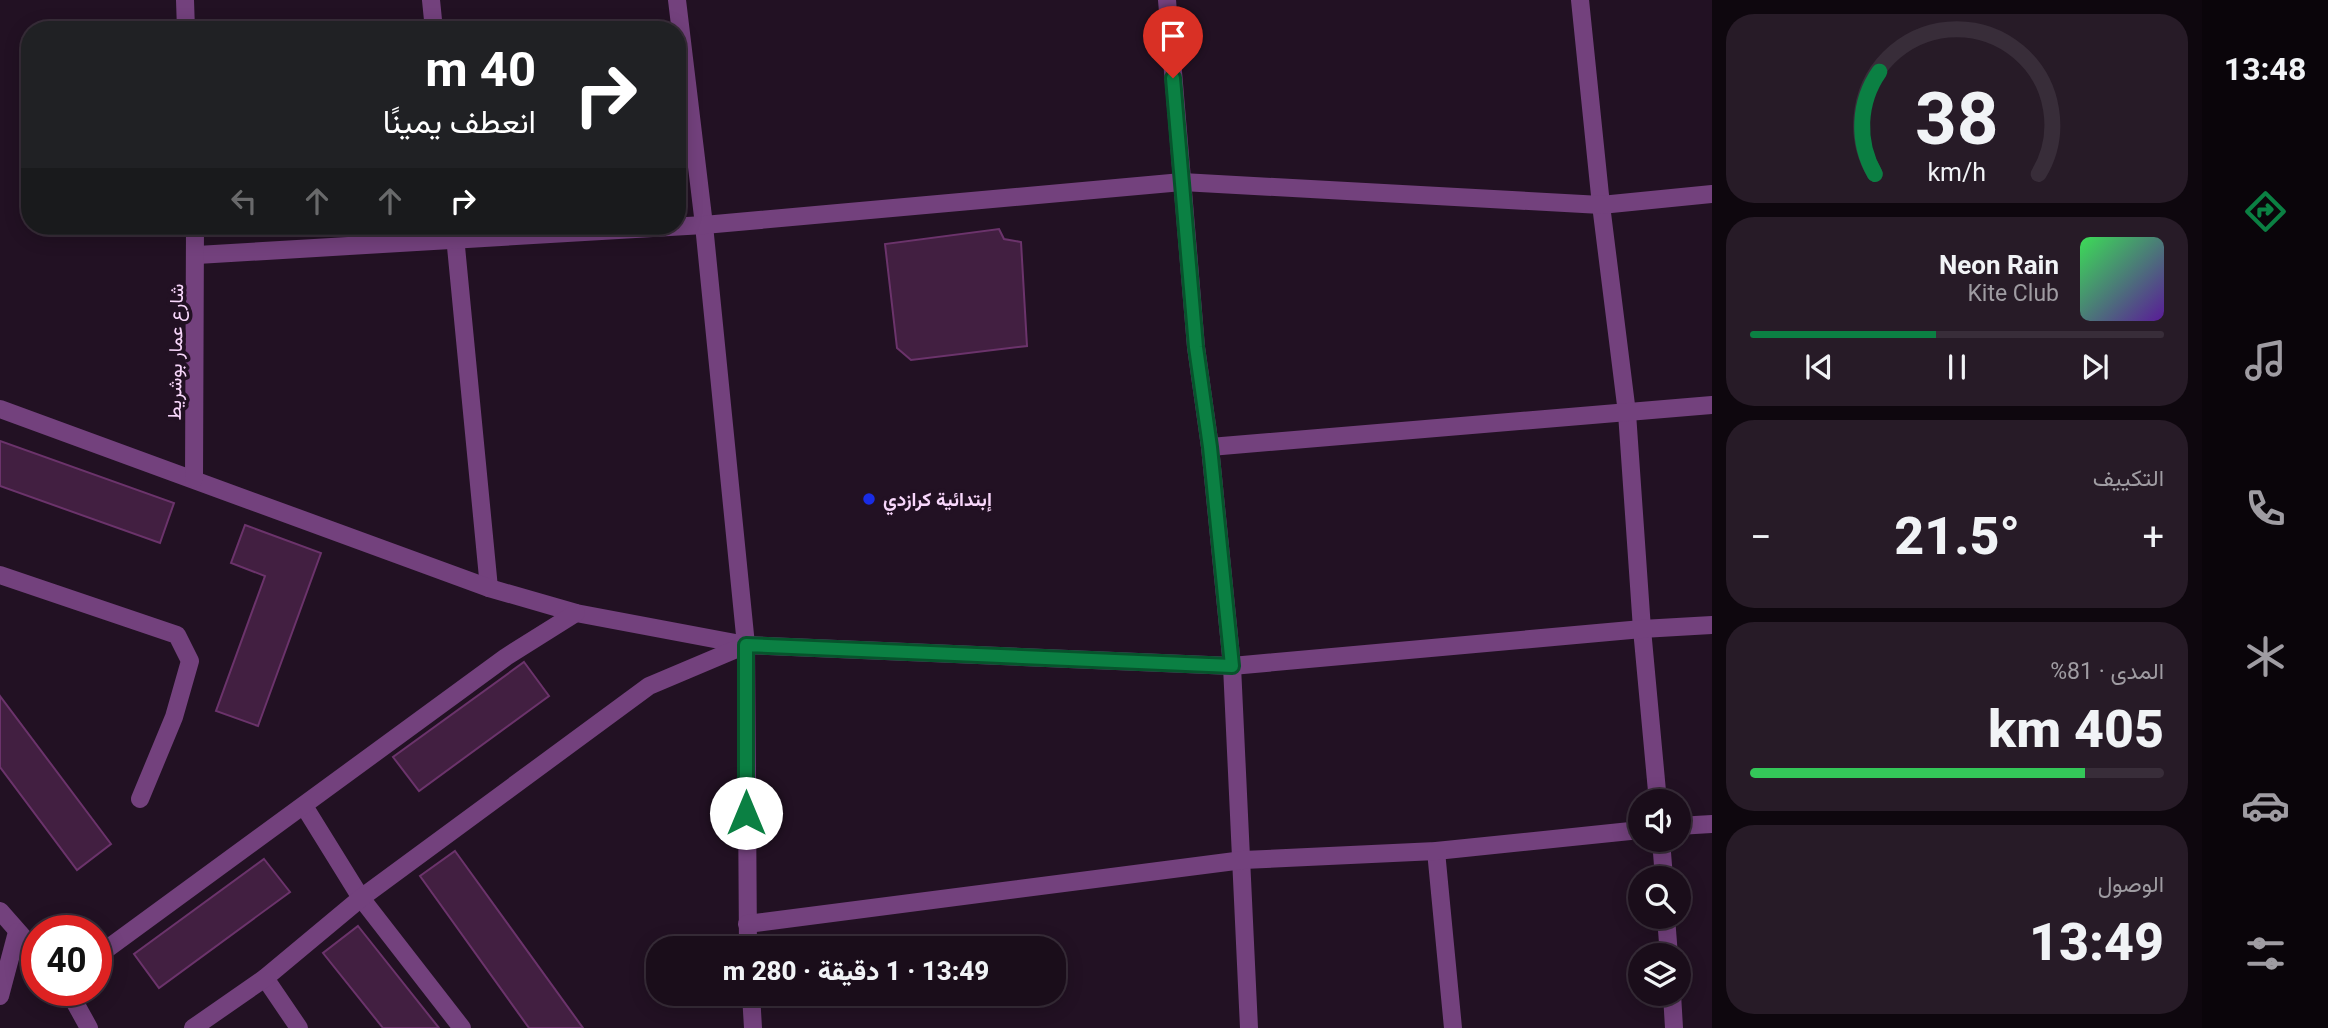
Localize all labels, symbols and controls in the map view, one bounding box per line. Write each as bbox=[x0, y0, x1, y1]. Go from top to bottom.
pin bbox=[1143, 6, 1203, 78]
icon: arrive bbox=[1154, 17, 1192, 55]
text: 40 m bbox=[425, 41, 536, 98]
icon: right bbox=[560, 49, 651, 140]
text: 13:48 bbox=[2224, 50, 2306, 88]
text: 38 bbox=[1915, 77, 1999, 163]
text: انعطف يمينًا bbox=[383, 103, 536, 141]
text: km/h bbox=[1928, 158, 1986, 187]
icon: left bbox=[225, 182, 263, 220]
icon: ahead bbox=[298, 182, 336, 220]
icon: ahead bbox=[371, 182, 409, 220]
icon: right bbox=[444, 182, 482, 220]
icon: directions bbox=[2241, 187, 2290, 236]
text: Neon Rain bbox=[1939, 250, 2059, 280]
text: Kite Club bbox=[1967, 280, 2059, 307]
street label: شارع عمار بوشريط bbox=[163, 283, 189, 421]
icon: music bbox=[2241, 336, 2290, 385]
icon: previous bbox=[1800, 348, 1838, 386]
icon: pause bbox=[1938, 348, 1976, 386]
icon: next bbox=[2076, 348, 2114, 386]
text: التكييف bbox=[2093, 465, 2164, 492]
icon: phone bbox=[2241, 484, 2290, 533]
place label: إبتدائية كرازدي bbox=[883, 488, 992, 516]
marker: إبتدائية كرازدي bbox=[861, 491, 877, 507]
text: 21.5° bbox=[1894, 506, 2020, 567]
text: − bbox=[1750, 515, 1772, 559]
text: + bbox=[2142, 515, 2164, 559]
icon: climate bbox=[2241, 632, 2290, 681]
text: المدى · 81% bbox=[2050, 658, 2164, 685]
text: 405 km bbox=[1988, 699, 2164, 760]
position arrow bbox=[709, 776, 783, 850]
icon: car bbox=[2241, 781, 2290, 830]
map controls bbox=[1628, 789, 1691, 1006]
button: sound bbox=[1628, 789, 1691, 852]
button: search bbox=[1628, 866, 1691, 929]
text: الوصول bbox=[2098, 871, 2164, 898]
text: 13:49 bbox=[2029, 912, 2164, 973]
speed limit sign: 40 bbox=[21, 915, 112, 1006]
icon: filters bbox=[2241, 929, 2290, 978]
button: layers bbox=[1628, 943, 1691, 1006]
text: 13:49 · 1 دقيقة · 280 m bbox=[723, 956, 989, 986]

